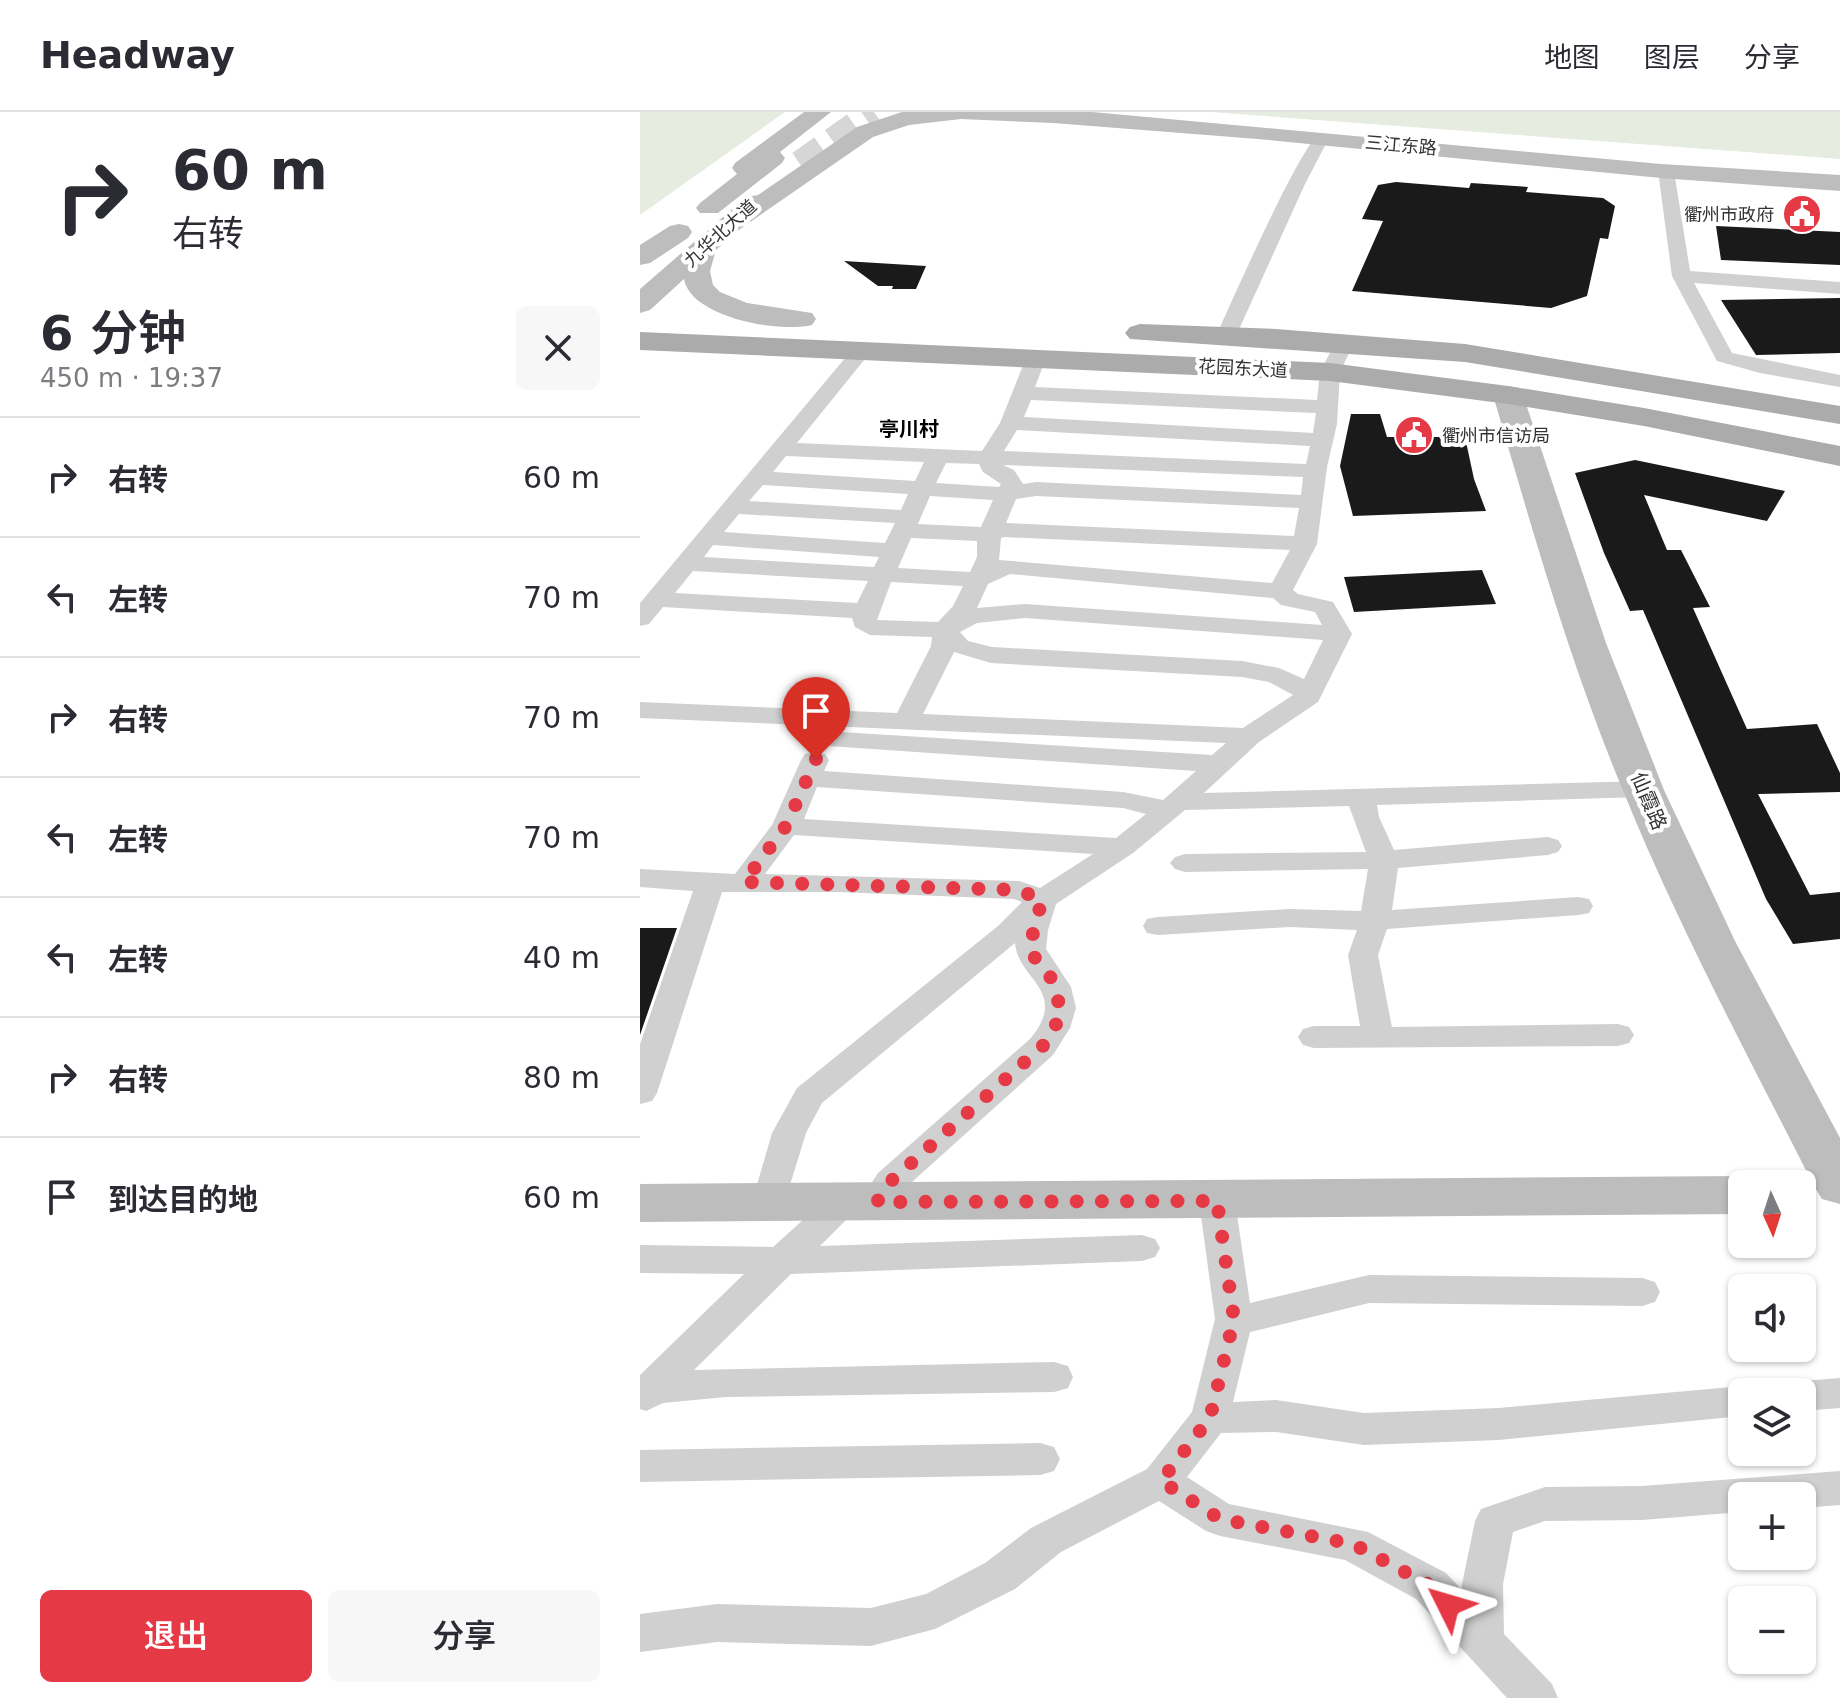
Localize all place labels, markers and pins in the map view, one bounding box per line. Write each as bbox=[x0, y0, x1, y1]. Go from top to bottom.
public building icon: 衢州市政府 bbox=[1781, 193, 1823, 235]
place label: 衢州市政府 bbox=[1684, 204, 1774, 225]
public building icon: 衢州市信访局 bbox=[1393, 414, 1435, 456]
place label: 衢州市信访局 bbox=[1442, 425, 1550, 446]
pin bbox=[782, 677, 850, 759]

